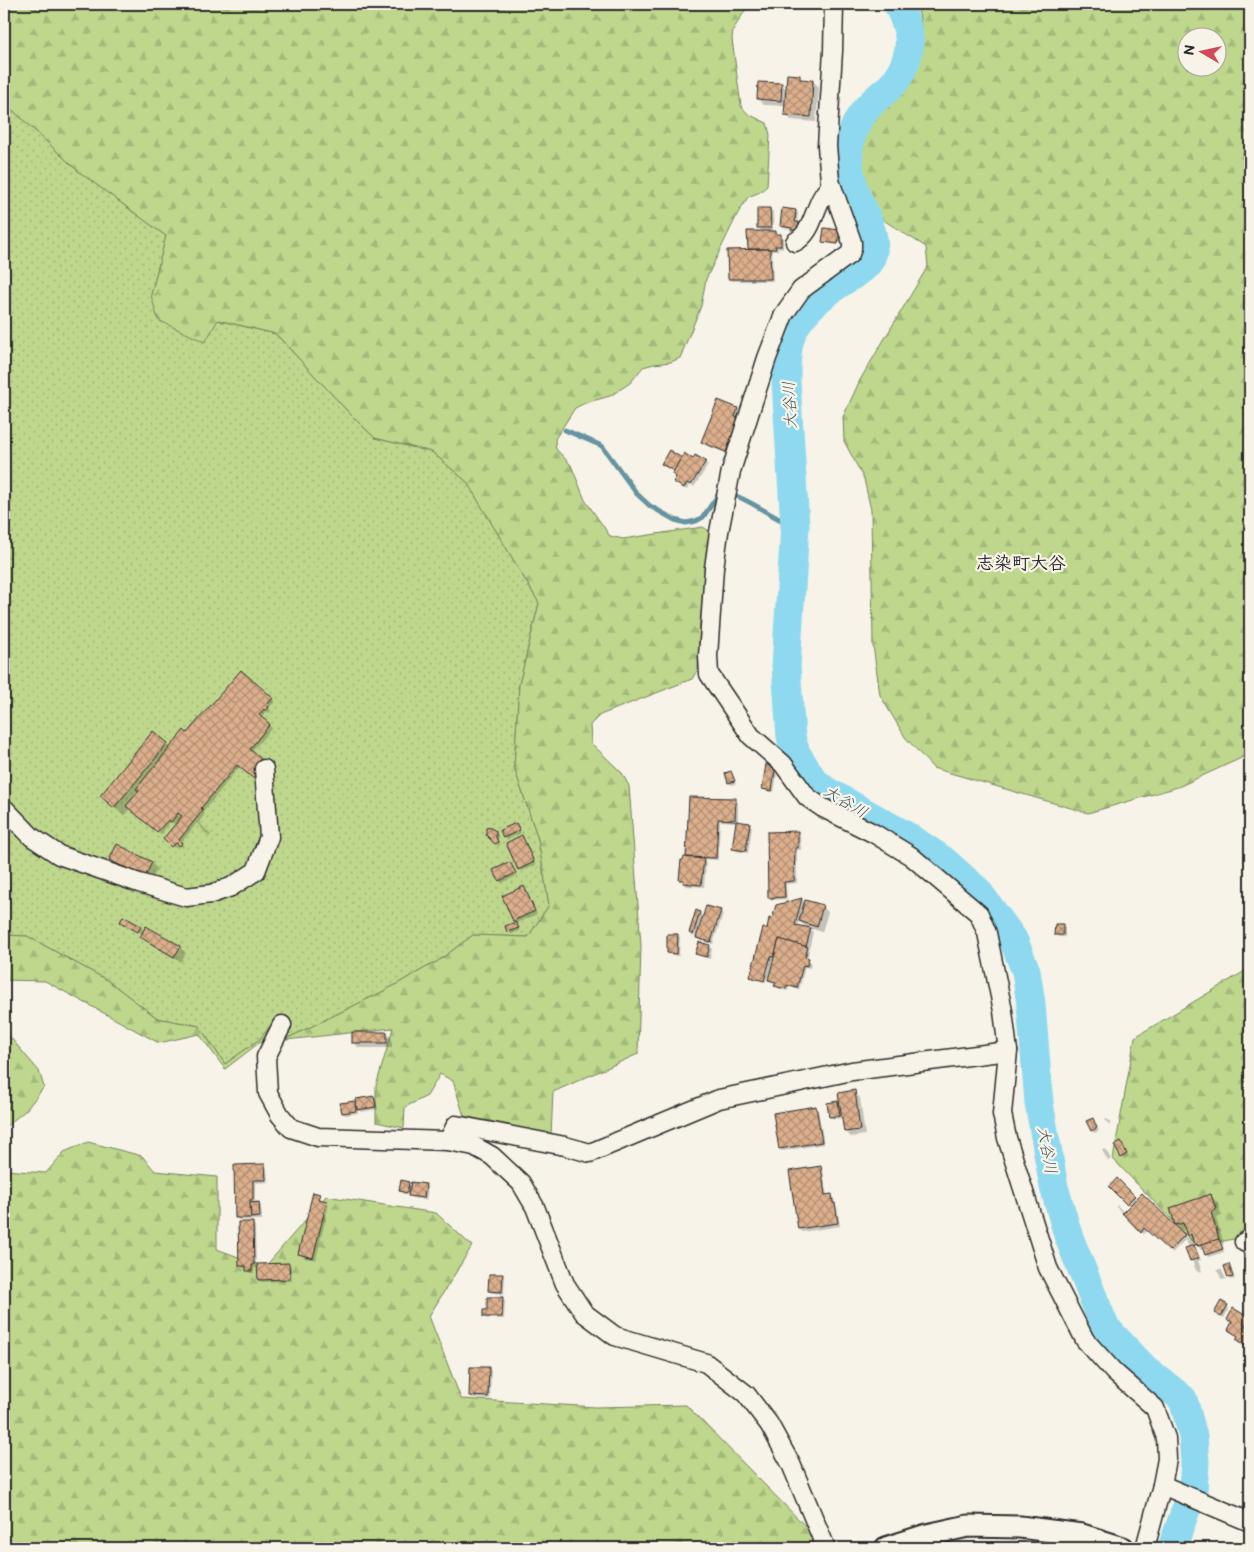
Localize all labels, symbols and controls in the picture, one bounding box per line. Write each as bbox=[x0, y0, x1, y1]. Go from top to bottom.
north arrow bbox=[1176, 28, 1226, 78]
text: N bbox=[1180, 44, 1199, 57]
water label: 大谷川 bbox=[780, 380, 801, 429]
district label: 志染町大谷 bbox=[976, 553, 1066, 574]
water label: 大谷川 bbox=[820, 782, 871, 823]
water label: 大谷川 bbox=[1033, 1125, 1060, 1176]

